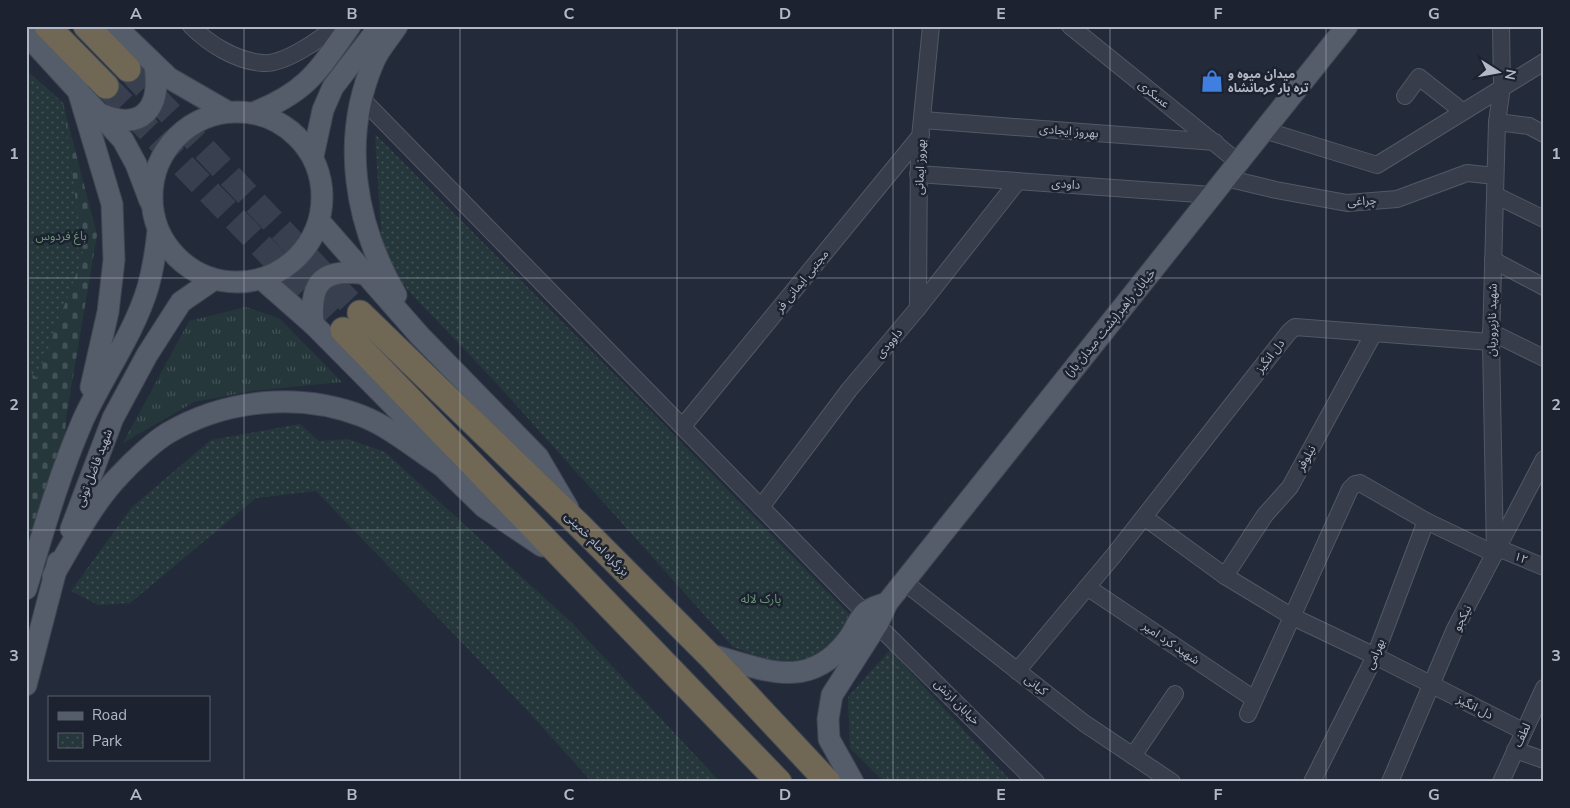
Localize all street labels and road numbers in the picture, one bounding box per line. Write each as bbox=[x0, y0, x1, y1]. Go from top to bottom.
street label: عسکری bbox=[1135, 76, 1173, 112]
street label: بهروز ایجادی bbox=[1039, 120, 1099, 142]
street label: بهروز ایمانی bbox=[911, 139, 929, 195]
street label: داودی bbox=[1051, 175, 1081, 193]
street label: چراغی bbox=[1347, 192, 1377, 210]
street label: مجتبی ایمانی فر bbox=[771, 246, 832, 317]
street label: خیابان راهبر(پشت میدان بار) bbox=[1061, 265, 1159, 381]
street label: شهید نازپروریان bbox=[1483, 283, 1501, 357]
street label: داوودی bbox=[872, 325, 906, 361]
street label: دل انگیز bbox=[1251, 336, 1288, 377]
street label: شهید فاضل تونی bbox=[72, 427, 116, 509]
street label: نیلوفر bbox=[1292, 442, 1320, 475]
street label: بزرگراه امام خمینی bbox=[561, 508, 633, 580]
street label: ۱۲ bbox=[1512, 548, 1530, 568]
street label: نیکجو bbox=[1449, 602, 1475, 634]
street label: شهید کرد امیر bbox=[1138, 617, 1203, 668]
street label: بهرامی bbox=[1361, 636, 1389, 672]
street label: کیانی bbox=[1021, 671, 1052, 700]
street label: خیابان ارتش bbox=[931, 676, 983, 728]
street label: دل انگیز bbox=[1453, 691, 1496, 723]
street label: لطف bbox=[1510, 720, 1534, 750]

